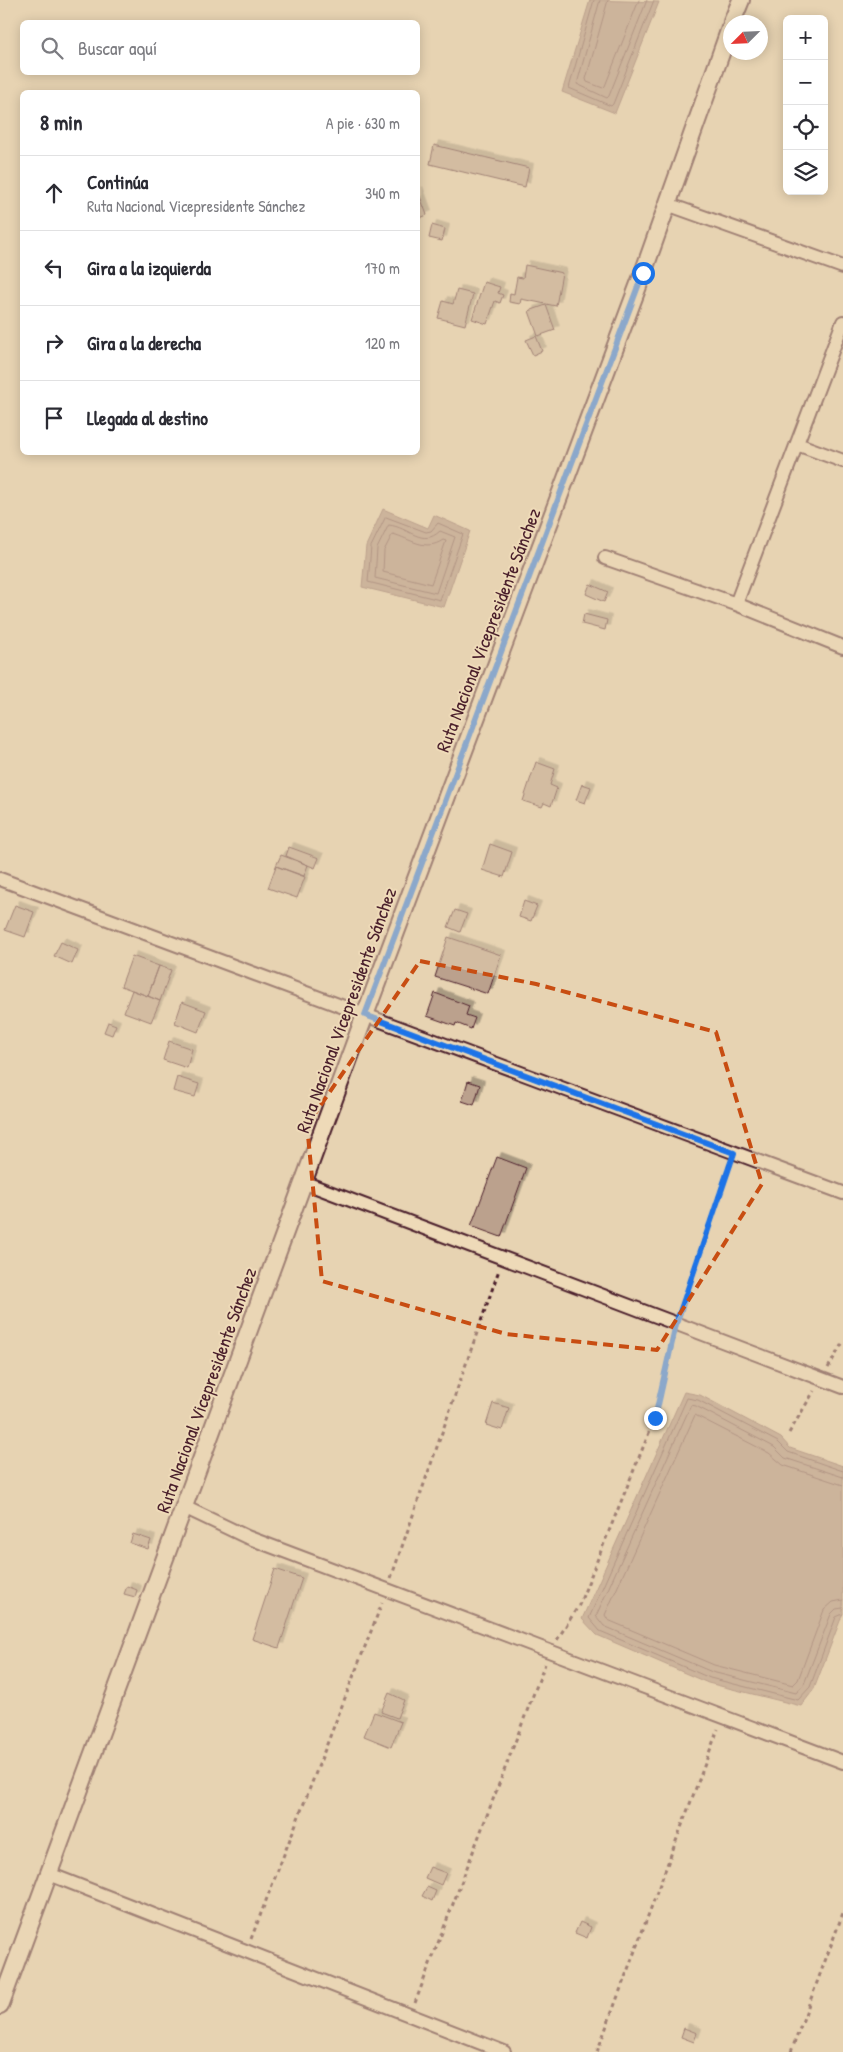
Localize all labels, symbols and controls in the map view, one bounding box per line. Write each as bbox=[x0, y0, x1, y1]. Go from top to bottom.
north arrow bbox=[723, 15, 768, 60]
map controls bbox=[783, 15, 828, 195]
button: + bbox=[783, 15, 828, 60]
search box bbox=[20, 20, 420, 75]
icon: search bbox=[38, 34, 66, 62]
text: Buscar aquí bbox=[78, 35, 157, 61]
button: − bbox=[783, 60, 828, 105]
button: locate bbox=[783, 105, 828, 150]
text: 8 min bbox=[40, 108, 82, 137]
text: A pie · 630 m bbox=[326, 112, 400, 134]
button: layers bbox=[783, 150, 828, 195]
text: Continúa bbox=[87, 169, 148, 195]
icon: ahead bbox=[40, 179, 68, 207]
text: 340 m bbox=[365, 182, 400, 204]
text: Ruta Nacional Vicepresidente Sánchez bbox=[87, 195, 305, 217]
icon: left bbox=[40, 254, 68, 282]
text: Gira a la izquierda bbox=[87, 255, 211, 281]
text: 170 m bbox=[365, 257, 400, 279]
route start bbox=[632, 262, 655, 285]
icon: right bbox=[40, 329, 68, 357]
text: Gira a la derecha bbox=[87, 330, 201, 356]
text: 120 m bbox=[365, 332, 400, 354]
icon: arrive bbox=[40, 404, 68, 432]
text: Llegada al destino bbox=[87, 405, 208, 431]
street label: Ruta Nacional Vicepresidente Sánchez bbox=[429, 504, 547, 756]
street label: Ruta Nacional Vicepresidente Sánchez bbox=[289, 884, 403, 1136]
street label: Ruta Nacional Vicepresidente Sánchez bbox=[149, 1264, 263, 1516]
route end bbox=[644, 1407, 667, 1430]

